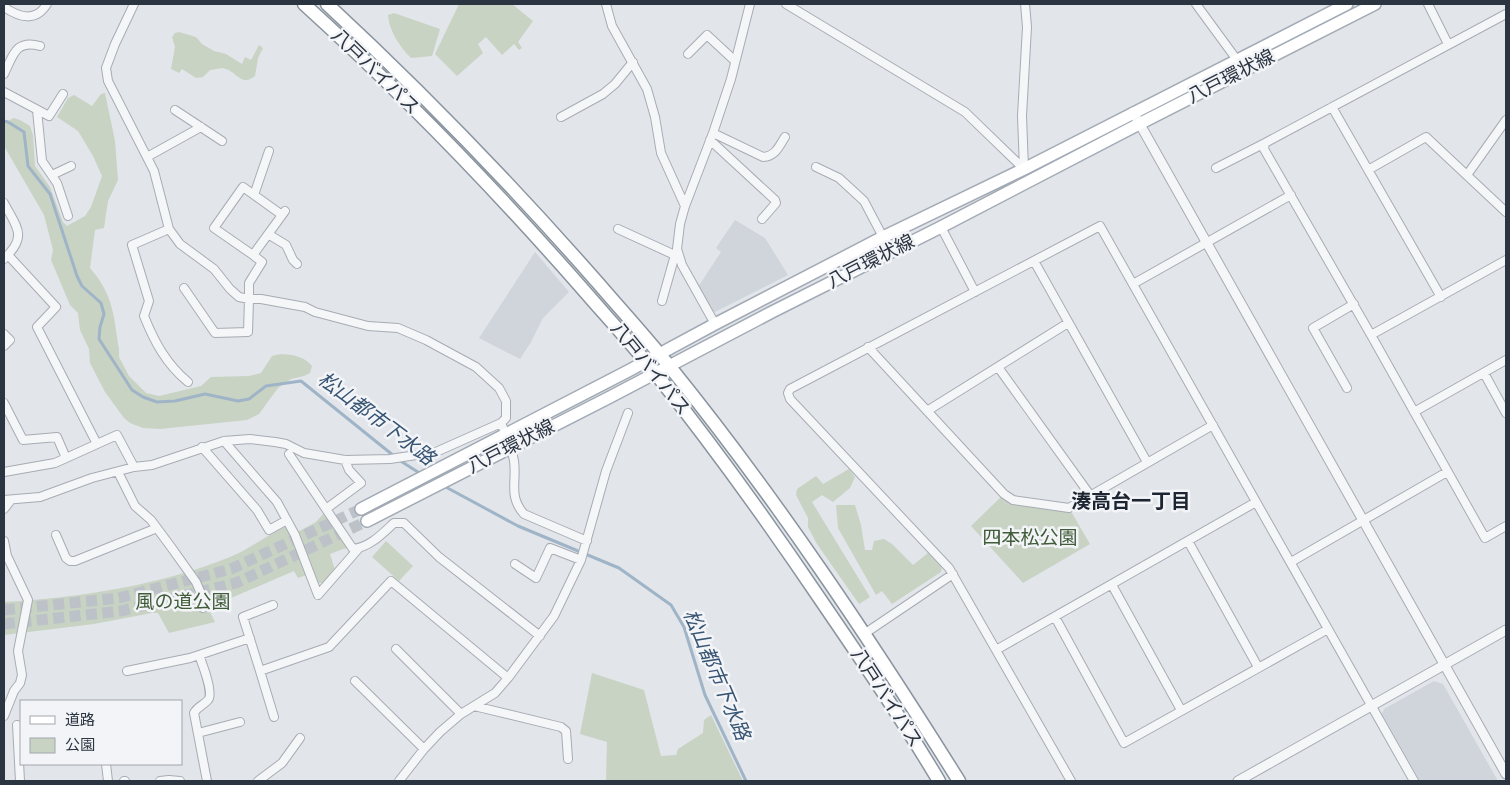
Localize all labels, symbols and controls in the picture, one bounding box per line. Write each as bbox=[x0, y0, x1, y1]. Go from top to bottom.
street label: 八戸バイパス bbox=[326, 24, 424, 120]
street label: 八戸環状線 bbox=[1183, 45, 1279, 109]
street label: 八戸環状線 bbox=[823, 230, 919, 294]
street label: 八戸バイパス bbox=[605, 318, 695, 420]
water label: 松山都市下水路 bbox=[313, 367, 441, 472]
street label: 八戸環状線 bbox=[463, 415, 559, 479]
district label: 湊高台一丁目 bbox=[1071, 490, 1191, 514]
park label: 四本松公園 bbox=[982, 527, 1078, 550]
park label: 風の道公園 bbox=[135, 591, 231, 614]
water label: 松山都市下水路 bbox=[678, 606, 755, 746]
street label: 八戸バイパス bbox=[845, 644, 927, 752]
legend bbox=[20, 700, 182, 765]
text: 道路 bbox=[65, 711, 95, 730]
text: 公園 bbox=[65, 736, 95, 755]

